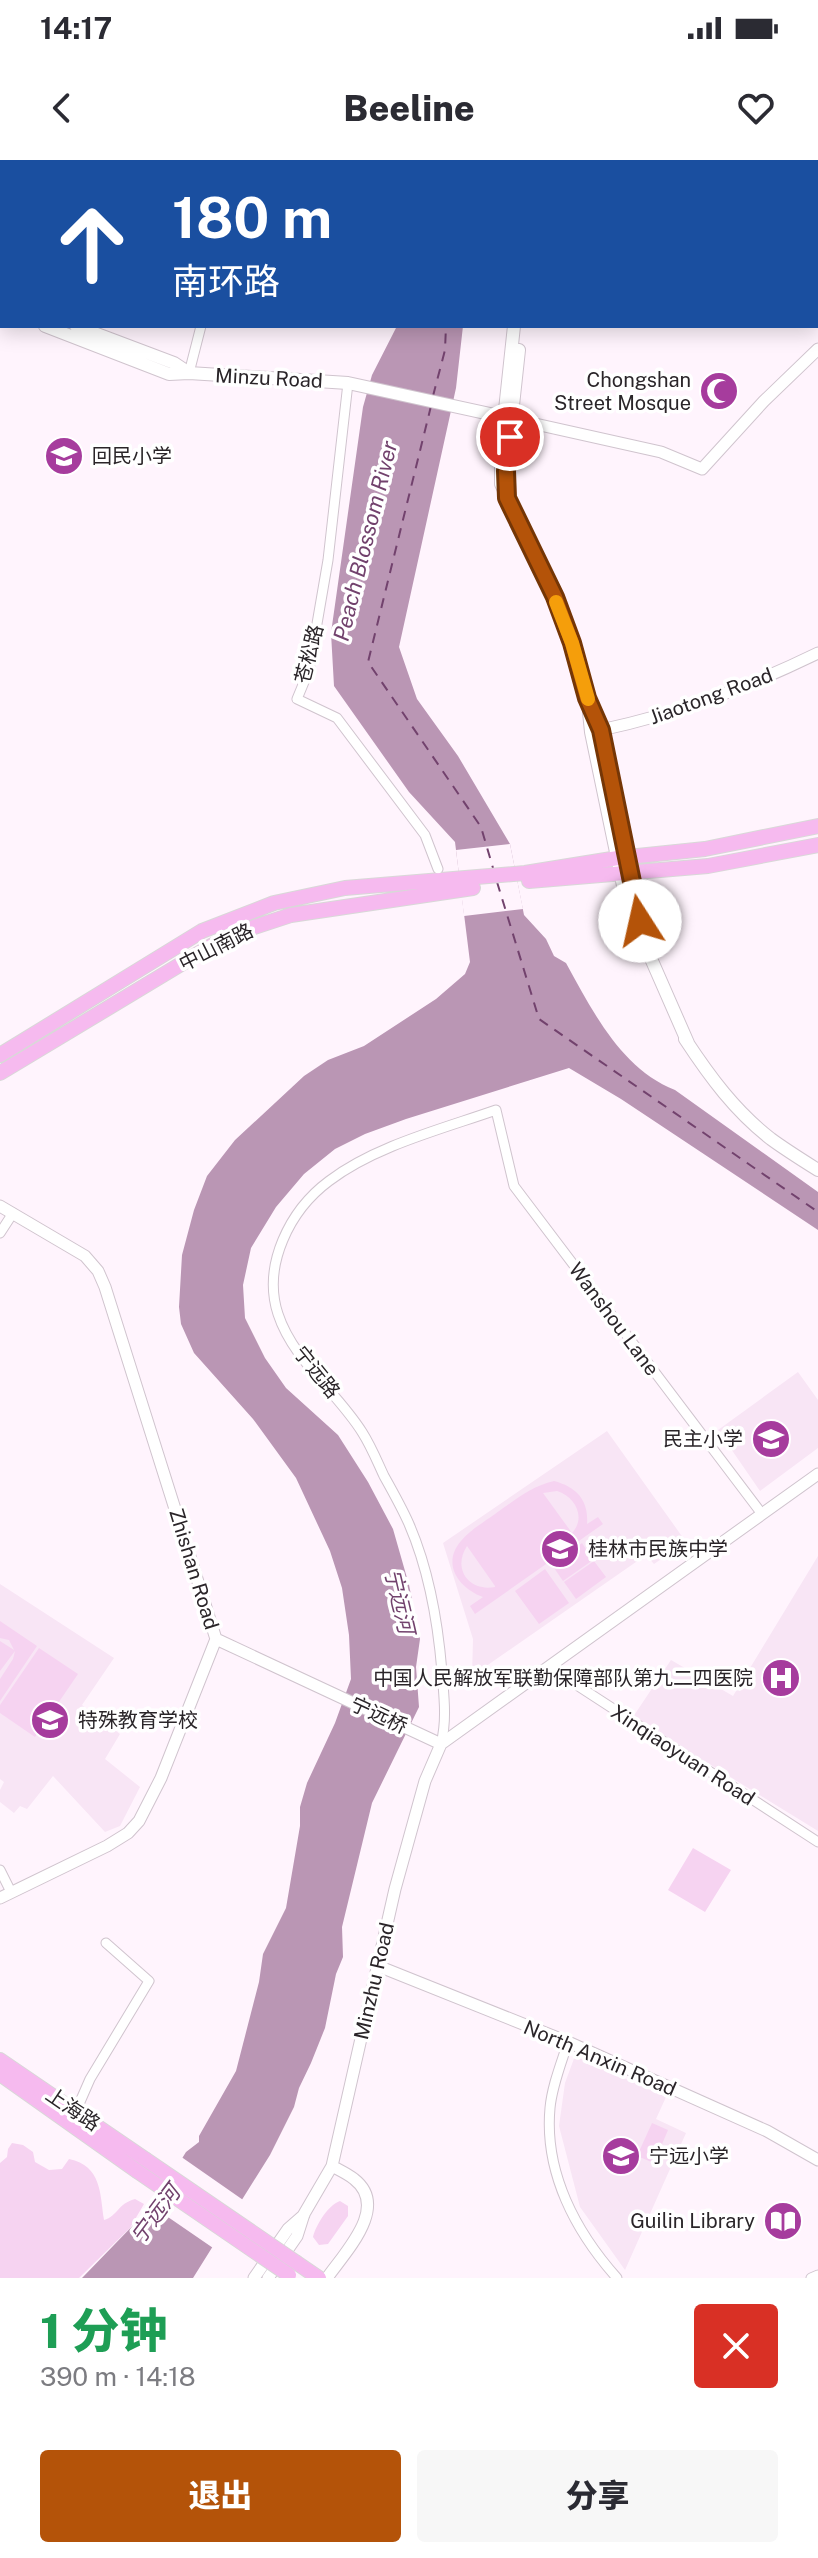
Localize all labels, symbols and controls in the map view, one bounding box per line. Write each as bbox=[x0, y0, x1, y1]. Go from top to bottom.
text: 14:17 bbox=[40, 10, 112, 46]
icon: back bbox=[40, 86, 84, 130]
icon: heart bbox=[734, 86, 778, 130]
text: Beeline bbox=[343, 87, 475, 129]
text: 180 m bbox=[172, 185, 332, 251]
icon: ahead bbox=[40, 192, 144, 296]
text: 南环路 bbox=[172, 260, 280, 302]
street label: Minzu Road bbox=[215, 363, 323, 393]
place label: Chongshan Street Mosque bbox=[554, 368, 691, 415]
mosque icon: Chongshan Street Mosque bbox=[698, 370, 740, 412]
pin bbox=[476, 403, 544, 471]
icon: arrive bbox=[488, 415, 532, 459]
school or university icon: 回民小学 bbox=[43, 435, 85, 477]
water label: Peach Blossom River bbox=[328, 438, 403, 644]
place label: 回民小学 bbox=[92, 444, 172, 468]
street label: 苍松路 bbox=[290, 622, 328, 686]
street label: Jiaotong Road bbox=[646, 663, 776, 729]
position arrow bbox=[598, 879, 682, 963]
street label: 中山南路 bbox=[175, 918, 257, 976]
street label: Wanshou Lane bbox=[564, 1258, 664, 1380]
street label: 宁远路 bbox=[289, 1341, 345, 1403]
school or university icon: 民主小学 bbox=[750, 1418, 792, 1460]
place label: 民主小学 bbox=[663, 1427, 743, 1451]
street label: Zhishan Road bbox=[164, 1506, 224, 1632]
school or university icon: 桂林市民族中学 bbox=[539, 1528, 581, 1570]
place label: 桂林市民族中学 bbox=[588, 1537, 728, 1561]
water label: 宁远河 bbox=[380, 1566, 421, 1640]
hospital icon: 中国人民解放军联勤保障部队第九二四医院 bbox=[760, 1657, 802, 1699]
place label: 中国人民解放军联勤保障部队第九二四医院 bbox=[373, 1666, 753, 1690]
street label: 宁远桥 bbox=[347, 1691, 411, 1739]
school or university icon: 特殊教育学校 bbox=[29, 1699, 71, 1741]
street label: Xinqiaoyuan Road bbox=[607, 1700, 759, 1810]
place label: 特殊教育学校 bbox=[78, 1708, 198, 1732]
street label: Minzhu Road bbox=[349, 1920, 399, 2042]
street label: North Anxin Road bbox=[520, 2015, 680, 2101]
street label: 上海路 bbox=[41, 2082, 105, 2136]
school or university icon: 宁远小学 bbox=[600, 2135, 642, 2177]
place label: 宁远小学 bbox=[649, 2144, 729, 2168]
water label: 宁远河 bbox=[125, 2177, 188, 2248]
library icon: Guilin Library bbox=[762, 2200, 804, 2242]
place label: Guilin Library bbox=[630, 2209, 755, 2233]
text: 1 分钟 bbox=[40, 2302, 168, 2359]
button: close bbox=[694, 2304, 778, 2388]
text: 390 m · 14:18 bbox=[40, 2361, 196, 2392]
button: 退出 bbox=[40, 2450, 401, 2542]
button: 分享 bbox=[417, 2450, 778, 2542]

